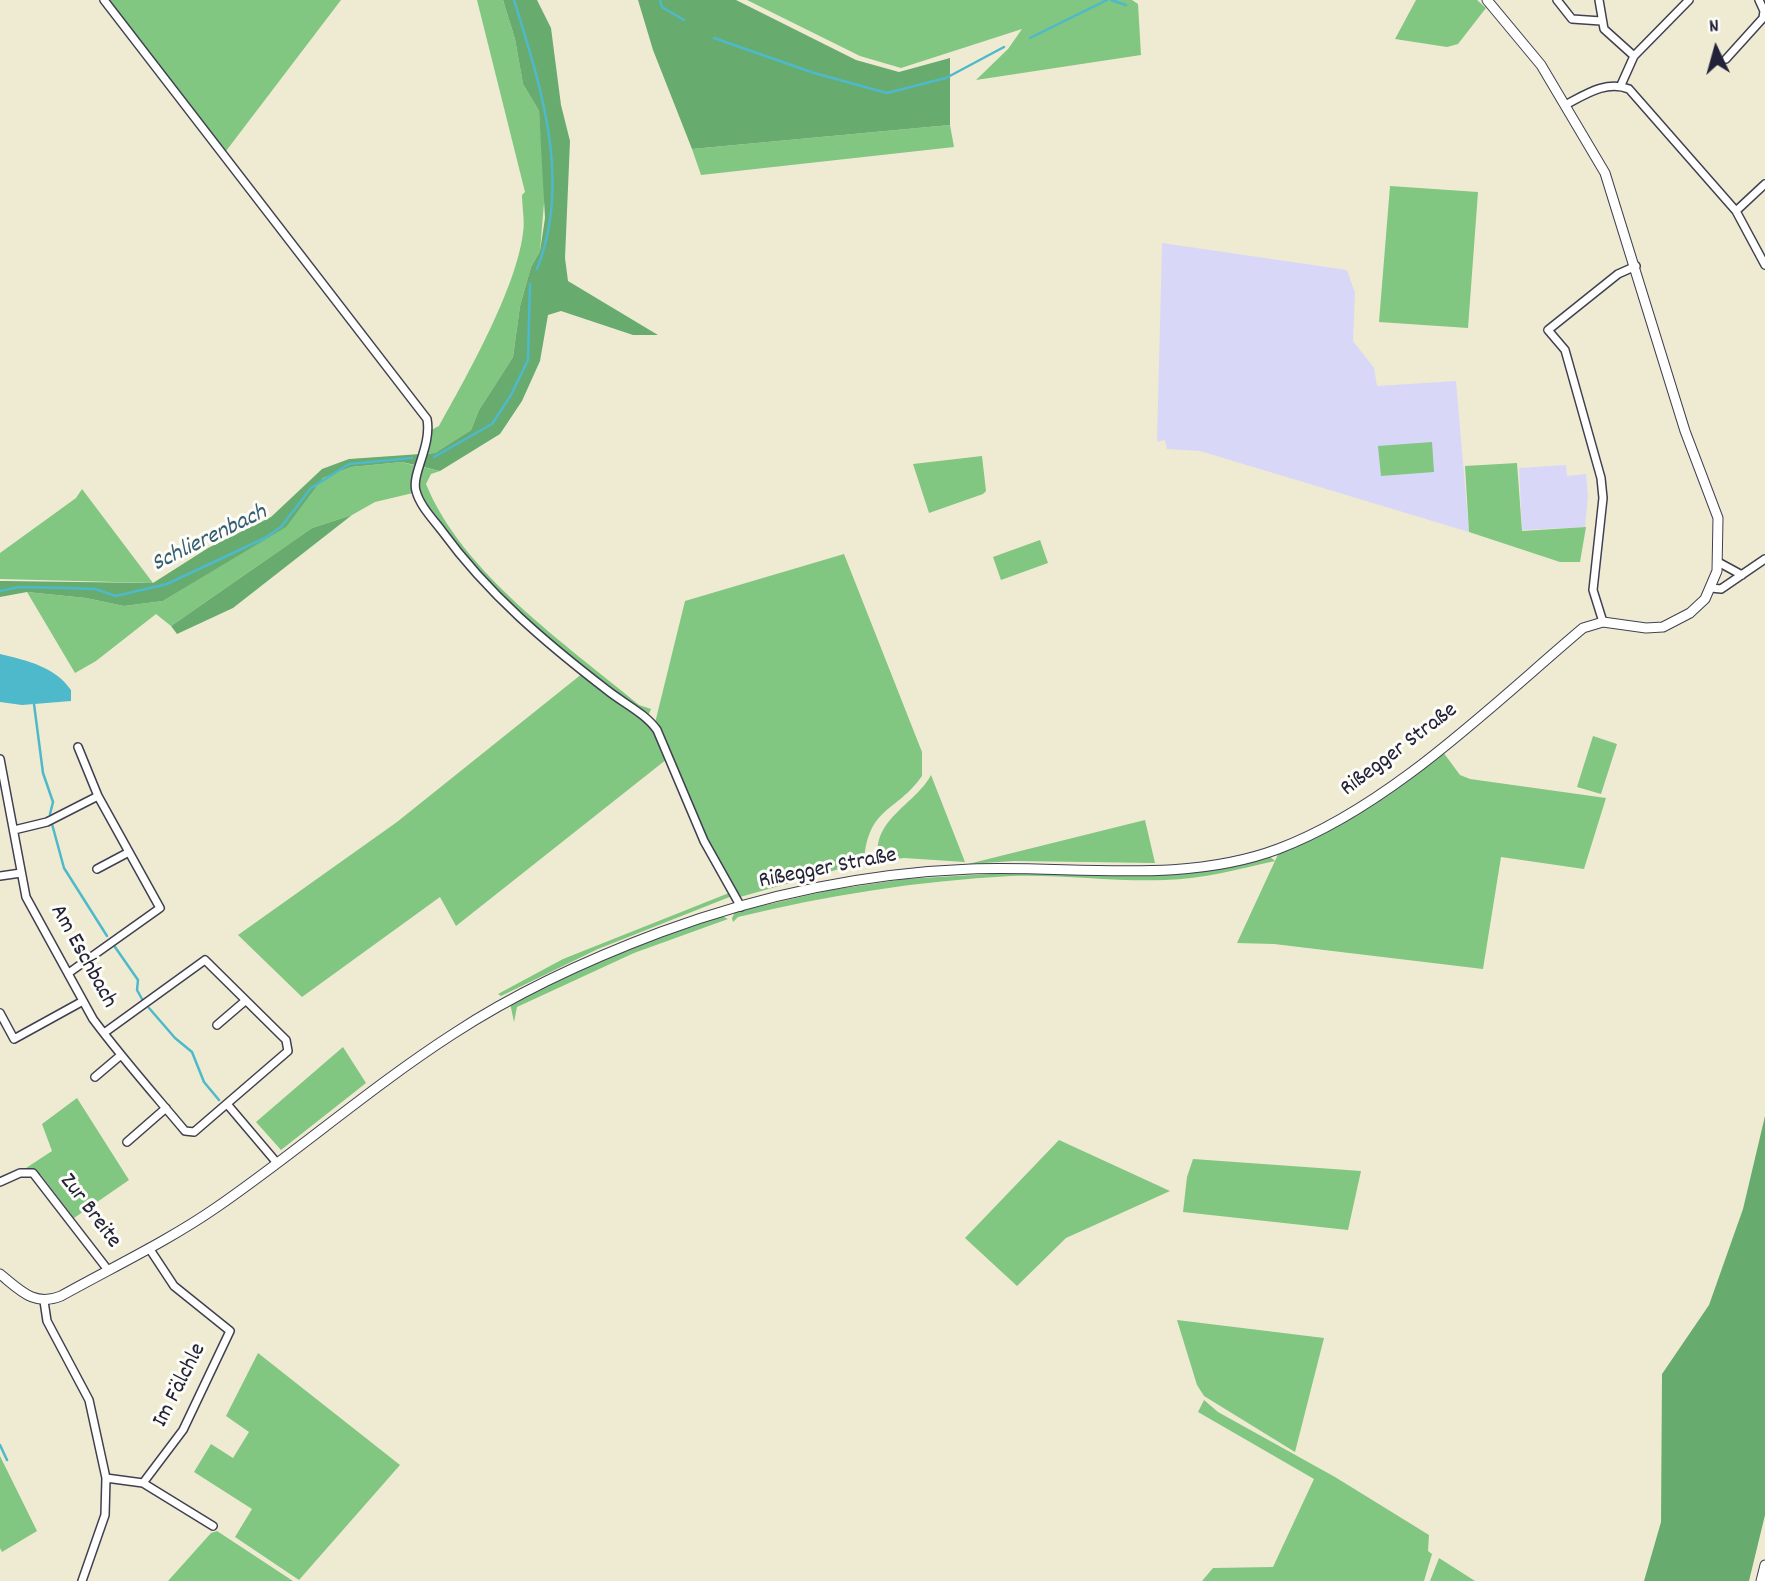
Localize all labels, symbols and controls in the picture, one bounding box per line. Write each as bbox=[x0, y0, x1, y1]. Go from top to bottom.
north arrow bbox=[1681, 14, 1751, 84]
text: N bbox=[1708, 14, 1720, 41]
water label: Schlierenbach bbox=[148, 500, 272, 580]
street label: Rißegger Straße bbox=[1336, 698, 1464, 804]
street label: Rißegger Straße bbox=[757, 843, 899, 897]
street label: Am Eschbach bbox=[42, 900, 122, 1014]
street label: Zur Breite bbox=[52, 1169, 126, 1255]
street label: Im Fälchle bbox=[148, 1339, 214, 1433]

